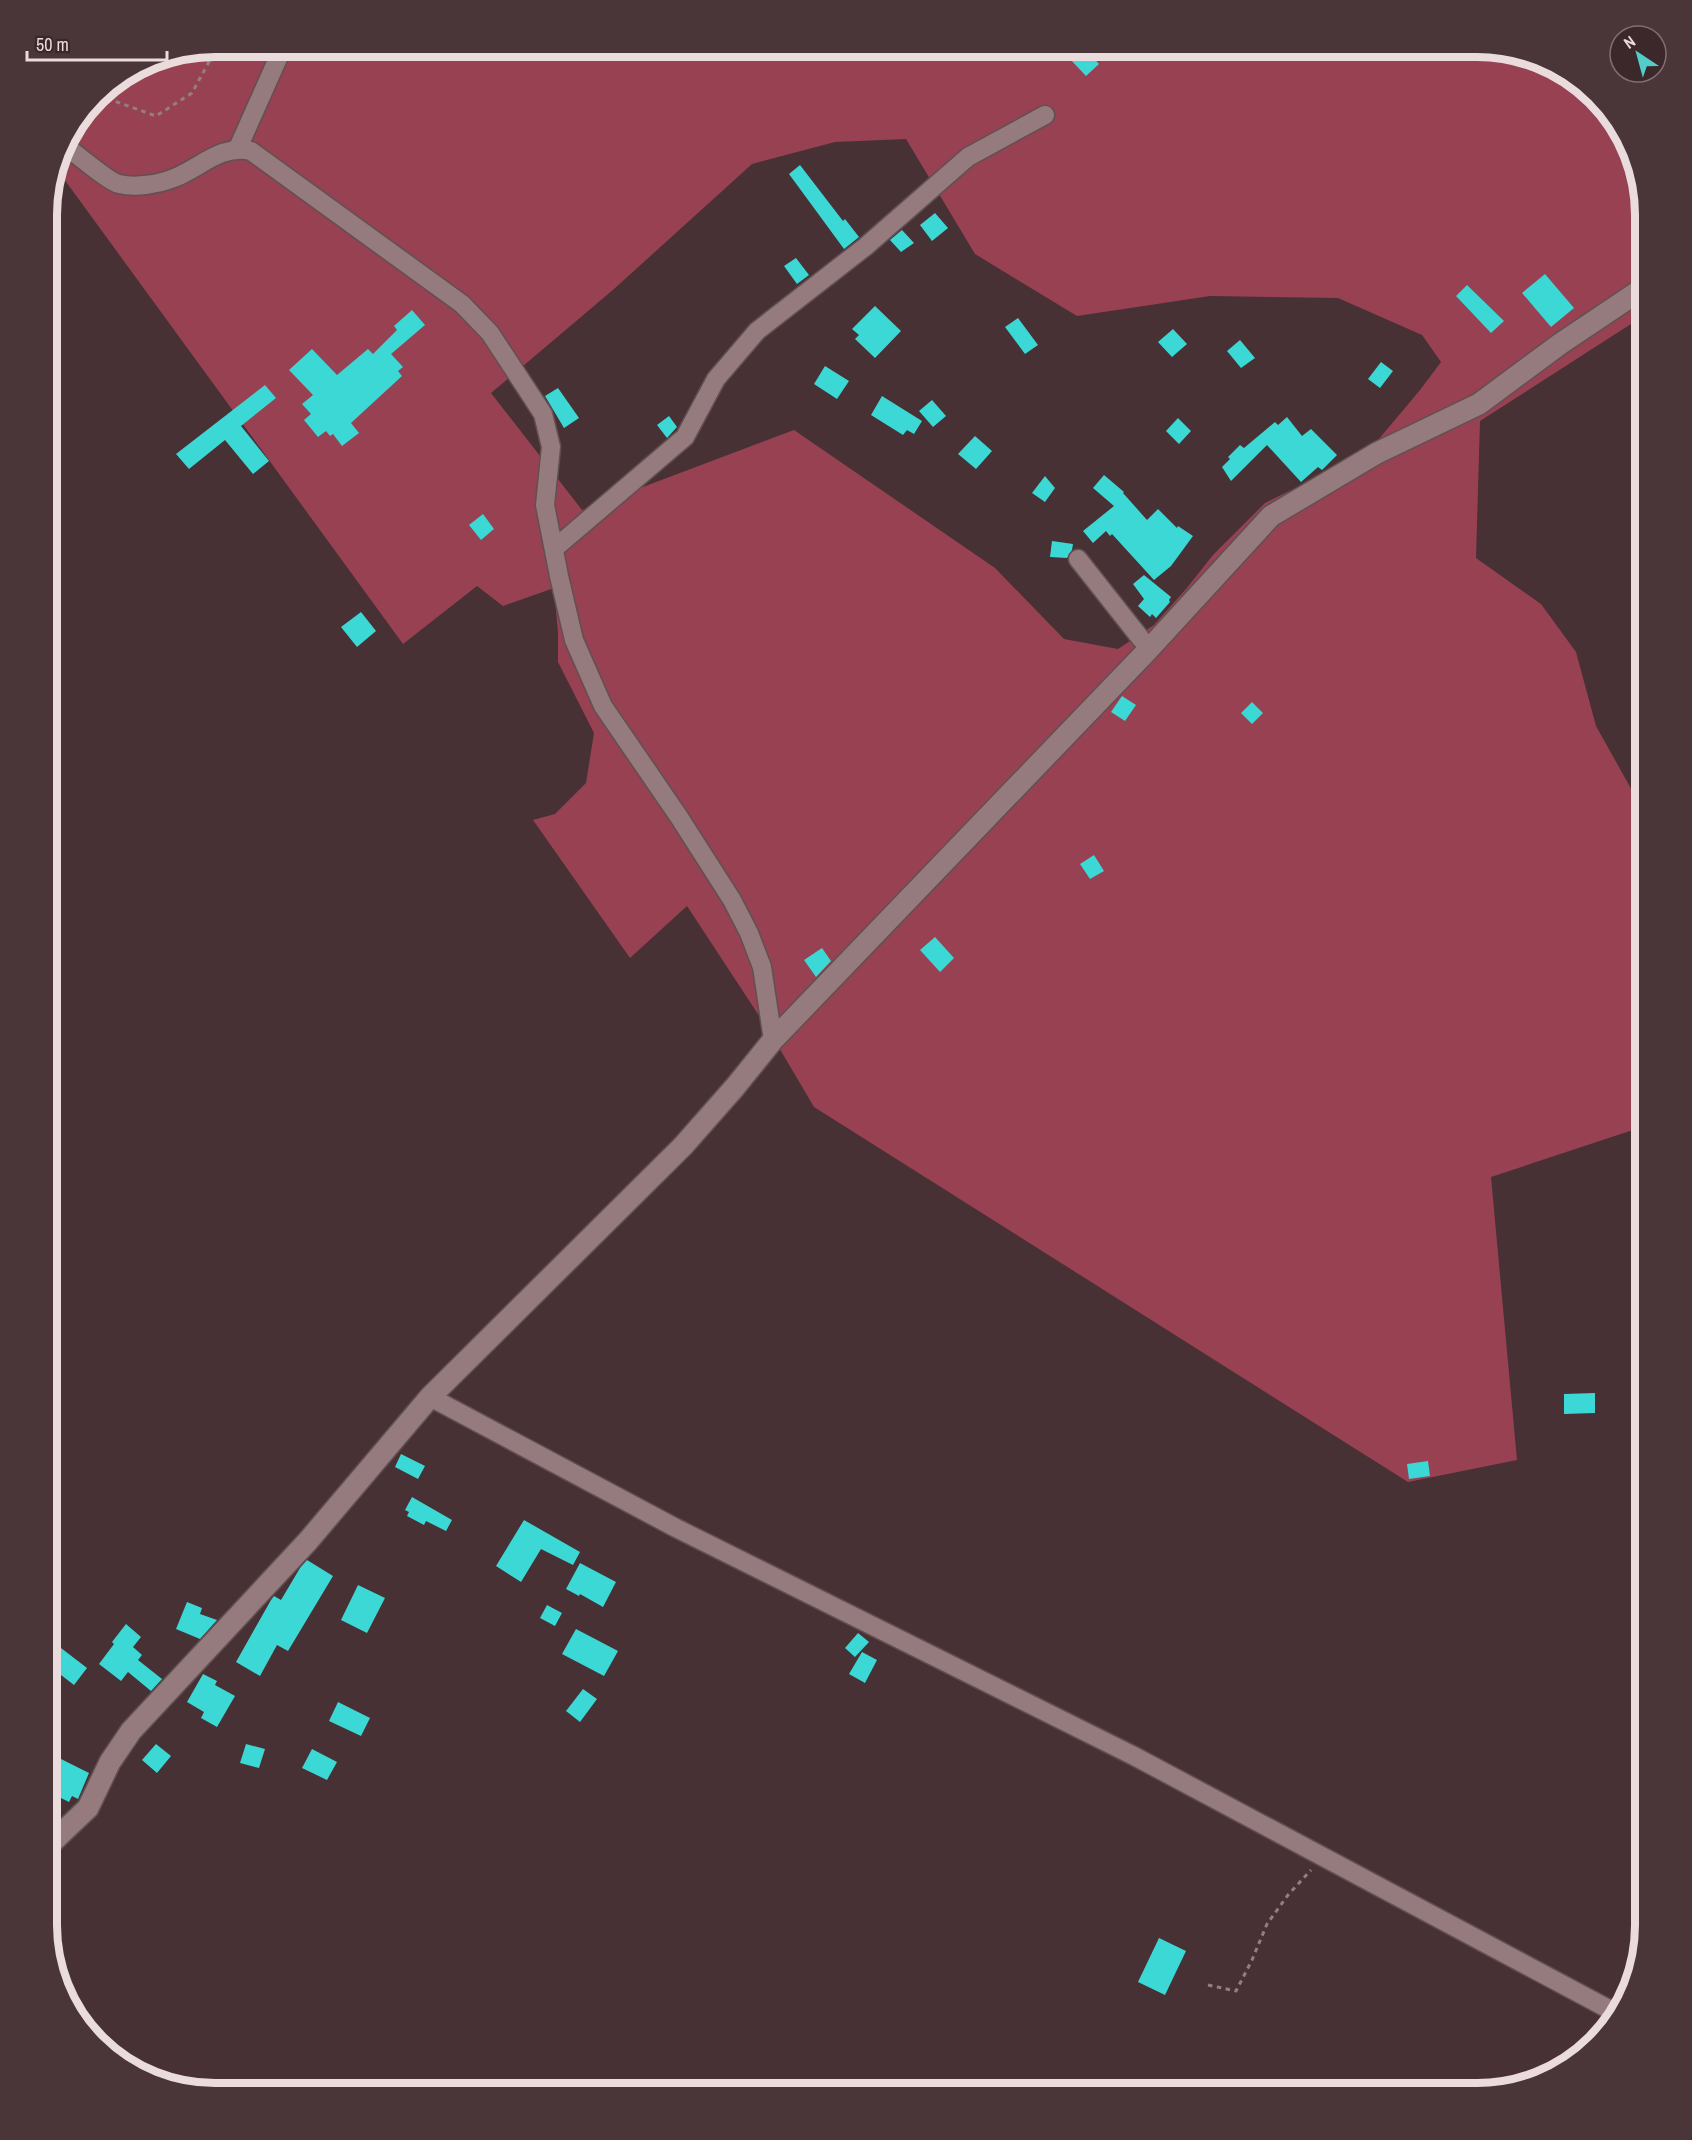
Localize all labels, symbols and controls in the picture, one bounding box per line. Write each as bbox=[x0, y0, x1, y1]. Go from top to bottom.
scale bar bbox=[27, 24, 166, 62]
north arrow bbox=[1608, 24, 1668, 84]
text: N bbox=[1619, 30, 1639, 54]
text: 50 m bbox=[36, 32, 69, 57]

